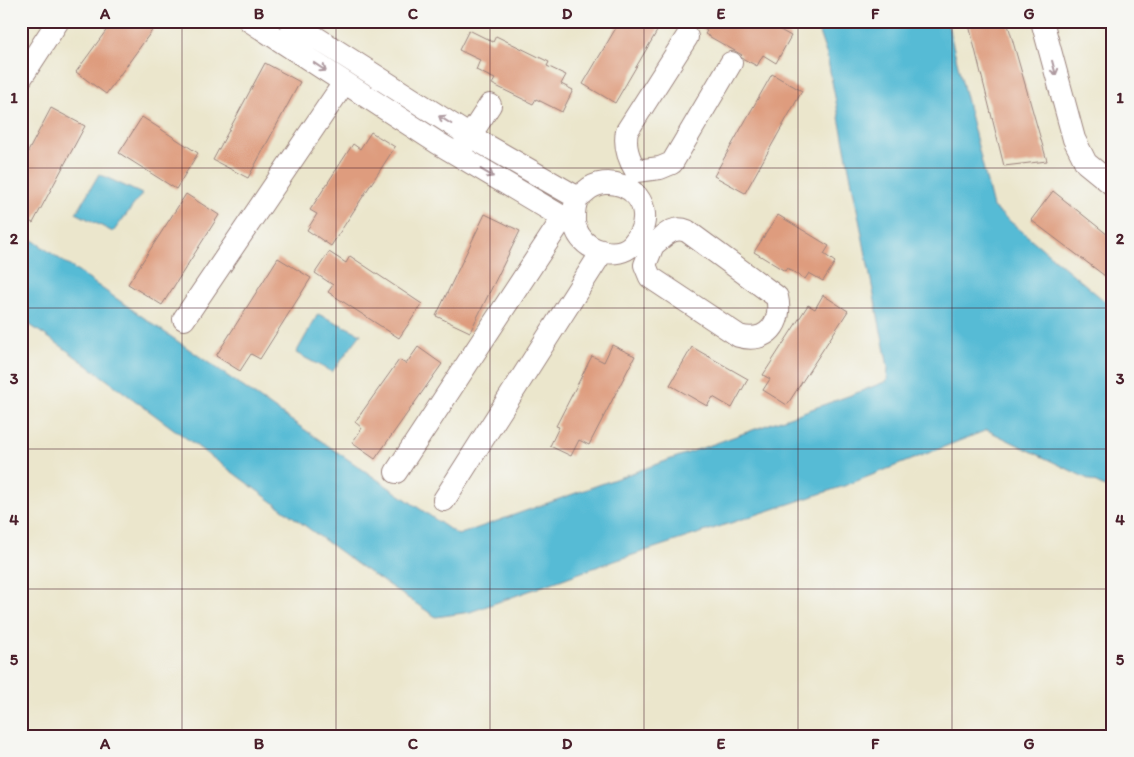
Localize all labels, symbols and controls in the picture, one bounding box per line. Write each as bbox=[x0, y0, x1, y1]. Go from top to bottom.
text: A bbox=[99, 4, 111, 23]
text: B bbox=[254, 4, 265, 23]
text: C bbox=[408, 4, 419, 23]
text: D bbox=[562, 4, 573, 23]
text: E bbox=[717, 4, 726, 23]
text: F bbox=[871, 4, 880, 23]
text: G bbox=[1023, 4, 1035, 23]
one-way arrow bbox=[1050, 60, 1060, 76]
one-way arrow bbox=[312, 62, 326, 72]
text: 1 bbox=[10, 88, 18, 107]
text: 1 bbox=[1116, 88, 1124, 107]
one-way arrow bbox=[439, 115, 453, 125]
one-way arrow bbox=[479, 168, 493, 178]
text: 2 bbox=[10, 229, 19, 248]
text: 2 bbox=[1116, 229, 1125, 248]
text: 3 bbox=[10, 369, 19, 388]
text: 3 bbox=[1116, 369, 1125, 388]
text: 4 bbox=[9, 510, 19, 529]
text: 4 bbox=[1115, 510, 1125, 529]
text: 5 bbox=[10, 650, 19, 669]
text: 5 bbox=[1116, 650, 1125, 669]
text: A bbox=[99, 734, 111, 753]
text: B bbox=[254, 734, 265, 753]
text: C bbox=[408, 734, 419, 753]
text: D bbox=[562, 734, 573, 753]
text: E bbox=[717, 734, 726, 753]
text: F bbox=[871, 734, 880, 753]
text: G bbox=[1023, 734, 1035, 753]

